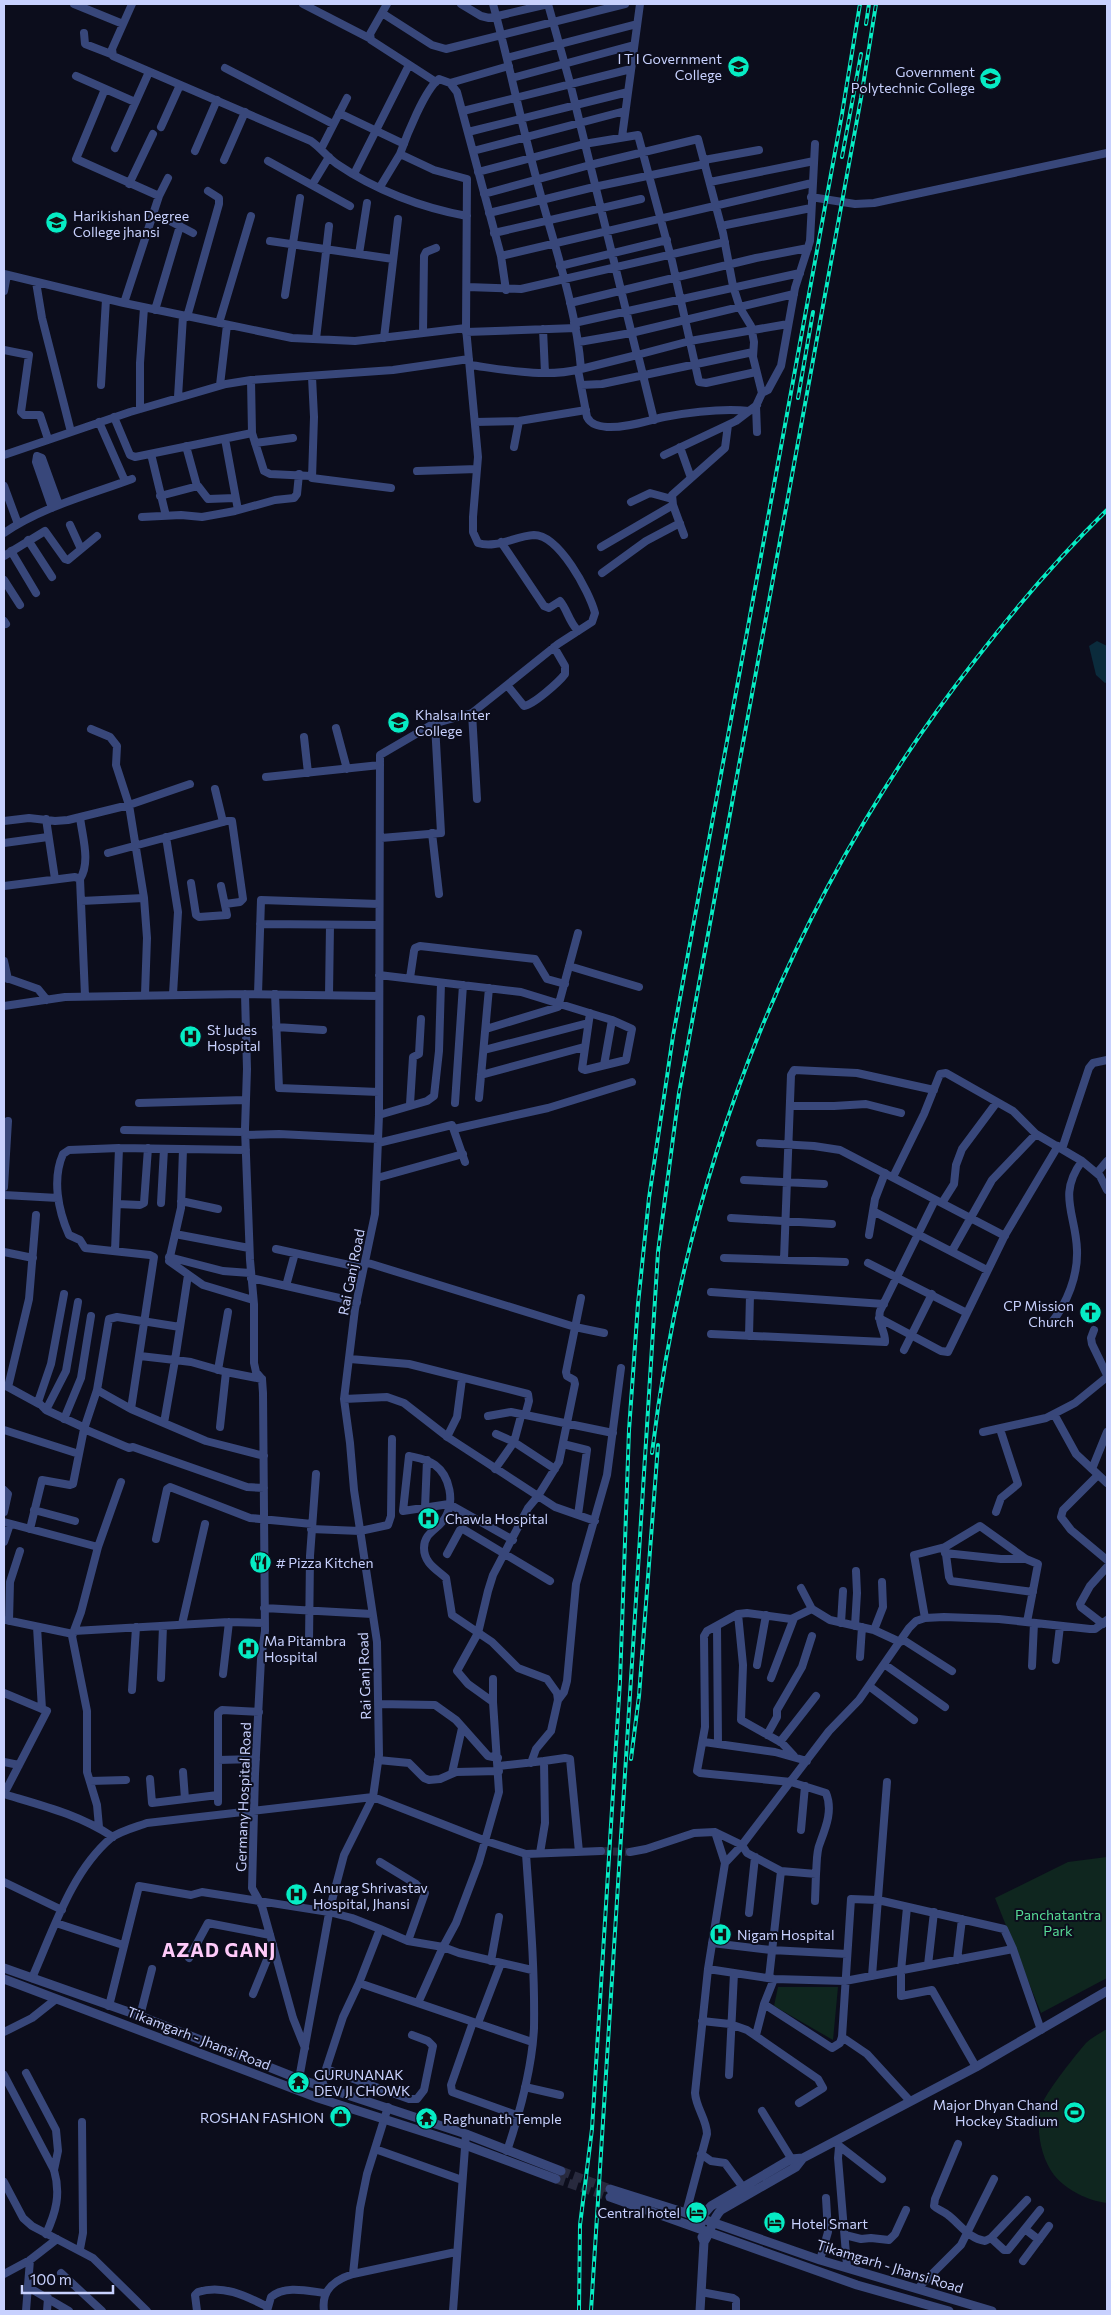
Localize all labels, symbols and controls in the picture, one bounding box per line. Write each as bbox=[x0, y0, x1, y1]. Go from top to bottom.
place label: I T I Government College bbox=[617, 50, 722, 83]
school or university icon: I T I Government College bbox=[726, 54, 750, 78]
place label: Government Polytechnic College bbox=[851, 63, 975, 96]
school or university icon: Government Polytechnic College bbox=[979, 67, 1003, 91]
place label: Harikishan Degree College jhansi bbox=[73, 207, 189, 240]
school or university icon: Harikishan Degree College jhansi bbox=[45, 211, 69, 235]
place label: Khalsa Inter College bbox=[415, 706, 491, 739]
school or university icon: Khalsa Inter College bbox=[387, 710, 411, 734]
place label: St Judes Hospital bbox=[207, 1021, 261, 1054]
hospital icon: St Judes Hospital bbox=[179, 1025, 203, 1049]
street label: Rai Ganj Road bbox=[334, 1227, 368, 1317]
place label: CP Mission Church bbox=[1003, 1297, 1074, 1330]
church icon: CP Mission Church bbox=[1078, 1301, 1102, 1325]
hospital icon: Chawla Hospital bbox=[417, 1506, 441, 1530]
place label: Chawla Hospital bbox=[445, 1510, 548, 1527]
restaurant icon: # Pizza Kitchen bbox=[248, 1550, 272, 1574]
place label: # Pizza Kitchen bbox=[276, 1554, 374, 1571]
place label: Ma Pitambra Hospital bbox=[264, 1632, 346, 1665]
street label: Rai Ganj Road bbox=[354, 1632, 374, 1720]
hospital icon: Ma Pitambra Hospital bbox=[236, 1636, 260, 1660]
street label: Germany Hospital Road bbox=[232, 1722, 254, 1872]
place label: Anurag Shrivastav Hospital, Jhansi bbox=[313, 1879, 428, 1912]
hospital icon: Anurag Shrivastav Hospital, Jhansi bbox=[285, 1883, 309, 1907]
park label: Panchatantra Park bbox=[1015, 1906, 1101, 1939]
hospital icon: Nigam Hospital bbox=[709, 1922, 733, 1946]
place label: Nigam Hospital bbox=[737, 1926, 834, 1943]
district label: AZAD GANJ bbox=[162, 1938, 276, 1961]
street label: Tikamgarh - Jhansi Road bbox=[125, 2003, 273, 2073]
place label: GURUNANAK DEV JI CHOWK bbox=[314, 2066, 410, 2099]
temple icon: GURUNANAK DEV JI CHOWK bbox=[286, 2070, 310, 2094]
place label: Major Dhyan Chand Hockey Stadium bbox=[933, 2096, 1058, 2129]
sports icon: Major Dhyan Chand Hockey Stadium bbox=[1062, 2100, 1086, 2124]
shop icon: ROSHAN FASHION bbox=[328, 2105, 352, 2129]
temple icon: Raghunath Temple bbox=[415, 2106, 439, 2130]
place label: ROSHAN FASHION bbox=[200, 2109, 324, 2126]
place label: Raghunath Temple bbox=[443, 2110, 562, 2127]
hotel icon: Central hotel bbox=[684, 2200, 708, 2224]
place label: Central hotel bbox=[597, 2204, 680, 2221]
hotel icon: Hotel Smart bbox=[763, 2211, 787, 2235]
place label: Hotel Smart bbox=[791, 2215, 868, 2232]
street label: Tikamgarh - Jhansi Road bbox=[815, 2236, 965, 2296]
scale bar bbox=[22, 2262, 114, 2294]
text: 100 m bbox=[30, 2270, 72, 2288]

